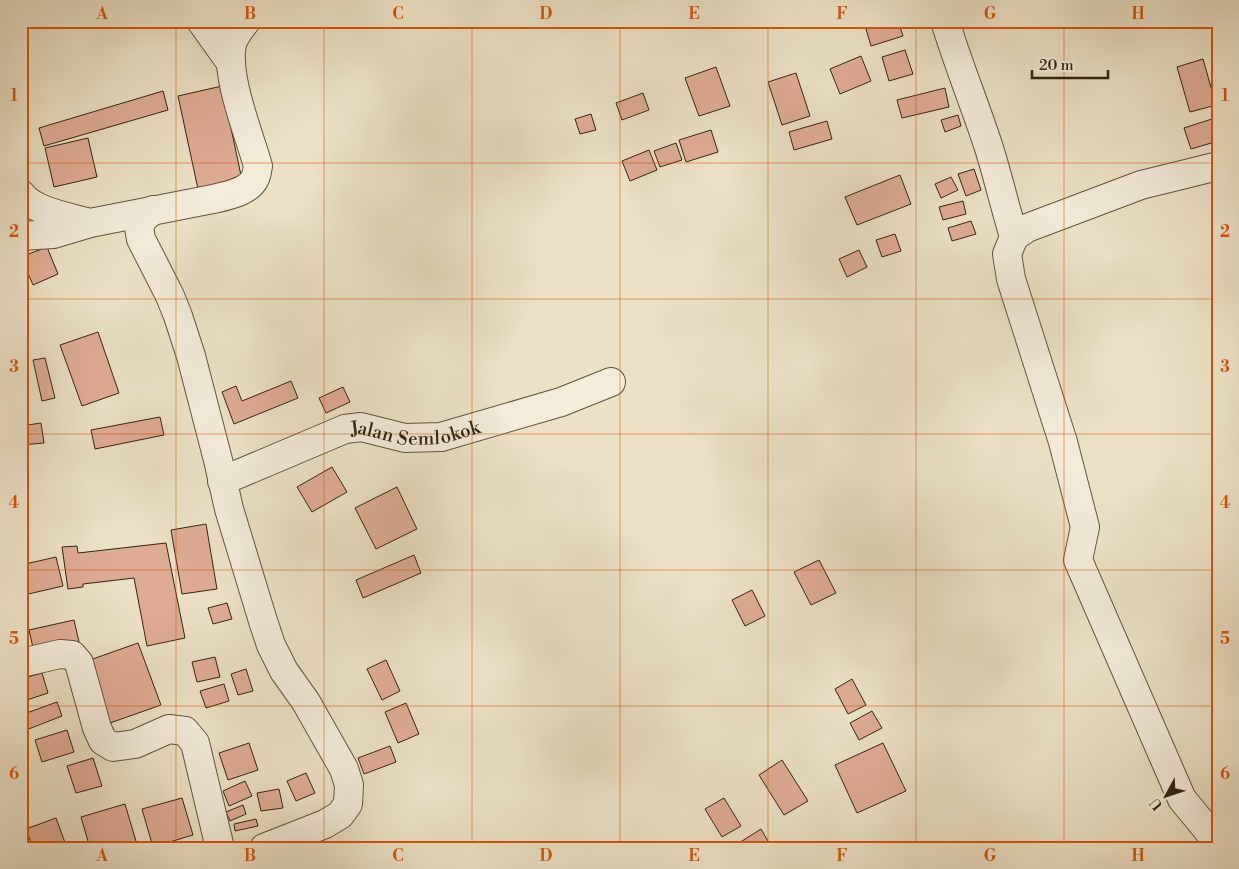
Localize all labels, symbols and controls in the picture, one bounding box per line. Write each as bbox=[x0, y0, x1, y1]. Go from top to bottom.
text: A bbox=[95, 4, 108, 24]
text: B bbox=[244, 4, 256, 24]
text: C bbox=[392, 4, 404, 24]
text: D bbox=[540, 4, 553, 24]
text: E bbox=[688, 4, 700, 24]
text: F bbox=[836, 4, 848, 24]
text: G bbox=[984, 4, 997, 24]
text: H bbox=[1131, 4, 1145, 24]
scale bar bbox=[1032, 48, 1108, 80]
text: 20 m bbox=[1039, 56, 1074, 75]
text: 1 bbox=[10, 86, 18, 106]
text: 1 bbox=[1221, 86, 1229, 106]
text: 2 bbox=[9, 222, 19, 242]
text: 2 bbox=[1220, 222, 1230, 242]
text: 3 bbox=[9, 357, 19, 377]
text: 3 bbox=[1220, 357, 1230, 377]
street label: Jalan Semlokok bbox=[348, 415, 484, 451]
text: 4 bbox=[9, 493, 20, 513]
text: 4 bbox=[1220, 493, 1231, 513]
text: 5 bbox=[9, 629, 19, 649]
text: 5 bbox=[1220, 629, 1230, 649]
text: 6 bbox=[9, 764, 19, 784]
text: 6 bbox=[1220, 764, 1230, 784]
north arrow bbox=[1142, 772, 1192, 822]
text: U bbox=[1146, 794, 1167, 814]
text: A bbox=[95, 846, 108, 866]
text: B bbox=[244, 846, 256, 866]
text: C bbox=[392, 846, 404, 866]
text: D bbox=[540, 846, 553, 866]
text: E bbox=[688, 846, 700, 866]
text: F bbox=[836, 846, 848, 866]
text: G bbox=[984, 846, 997, 866]
text: H bbox=[1131, 846, 1145, 866]

